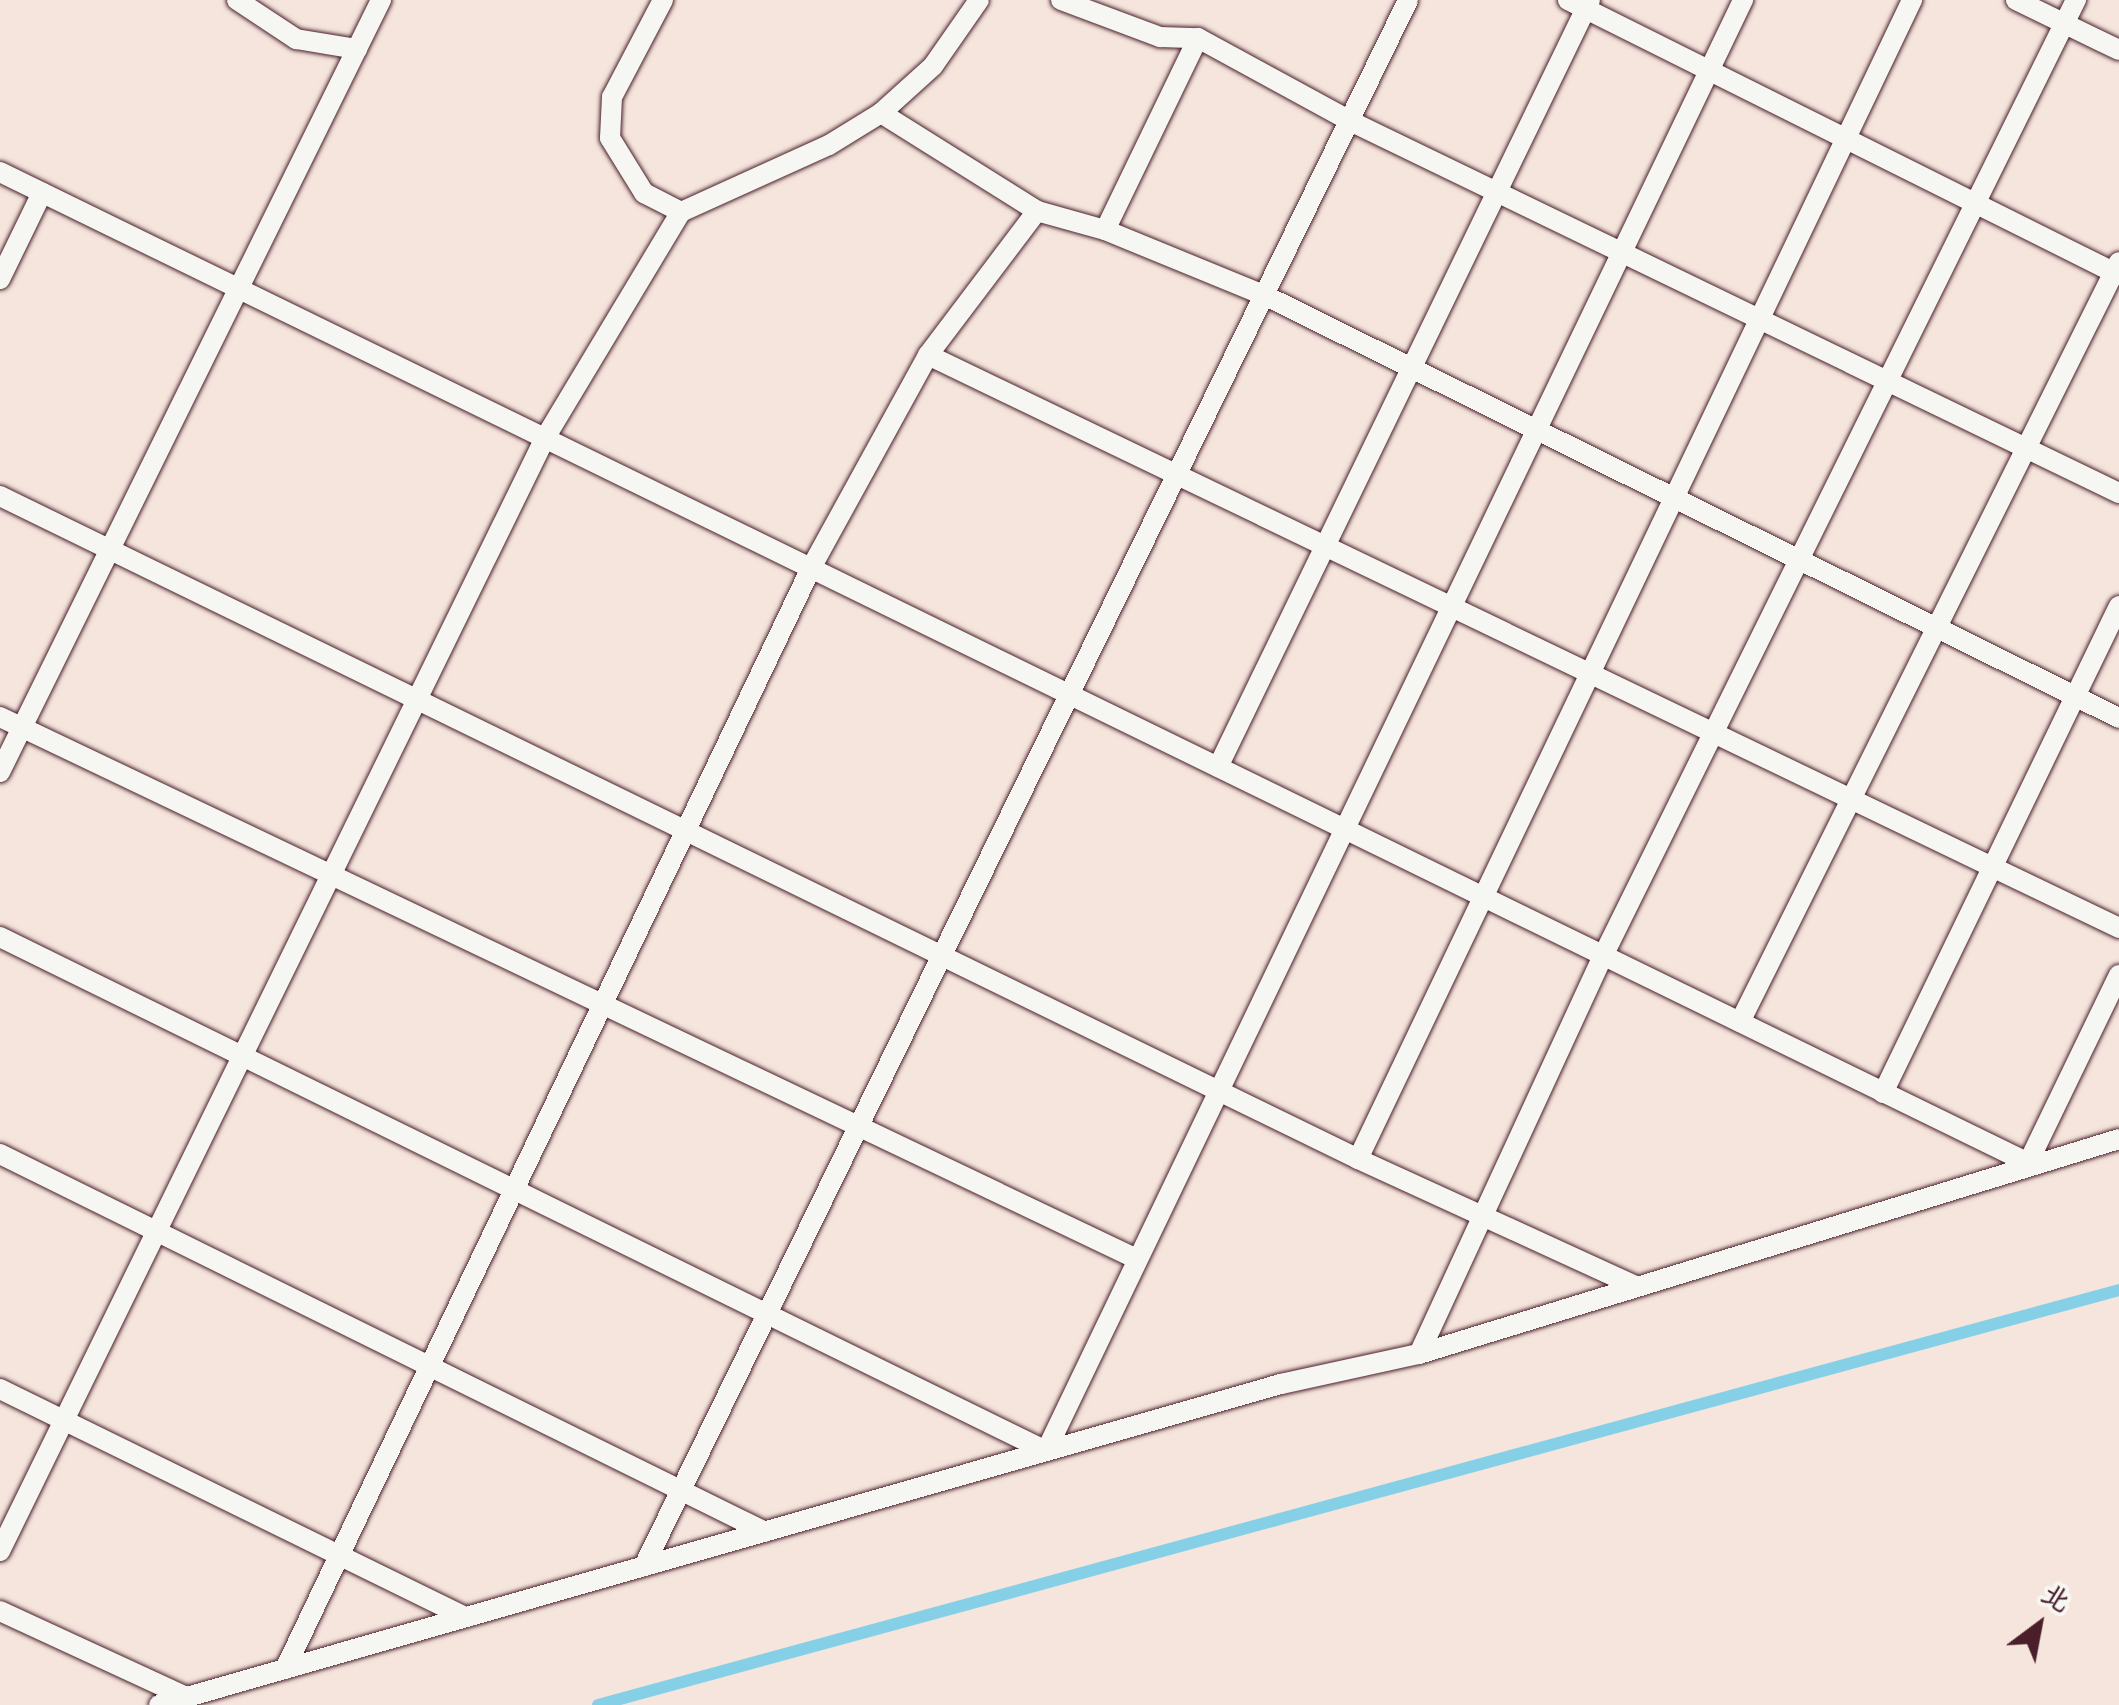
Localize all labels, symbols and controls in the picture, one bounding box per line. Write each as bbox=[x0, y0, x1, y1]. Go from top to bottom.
north arrow bbox=[1989, 1575, 2089, 1675]
text: 北 bbox=[2033, 1576, 2077, 1622]

